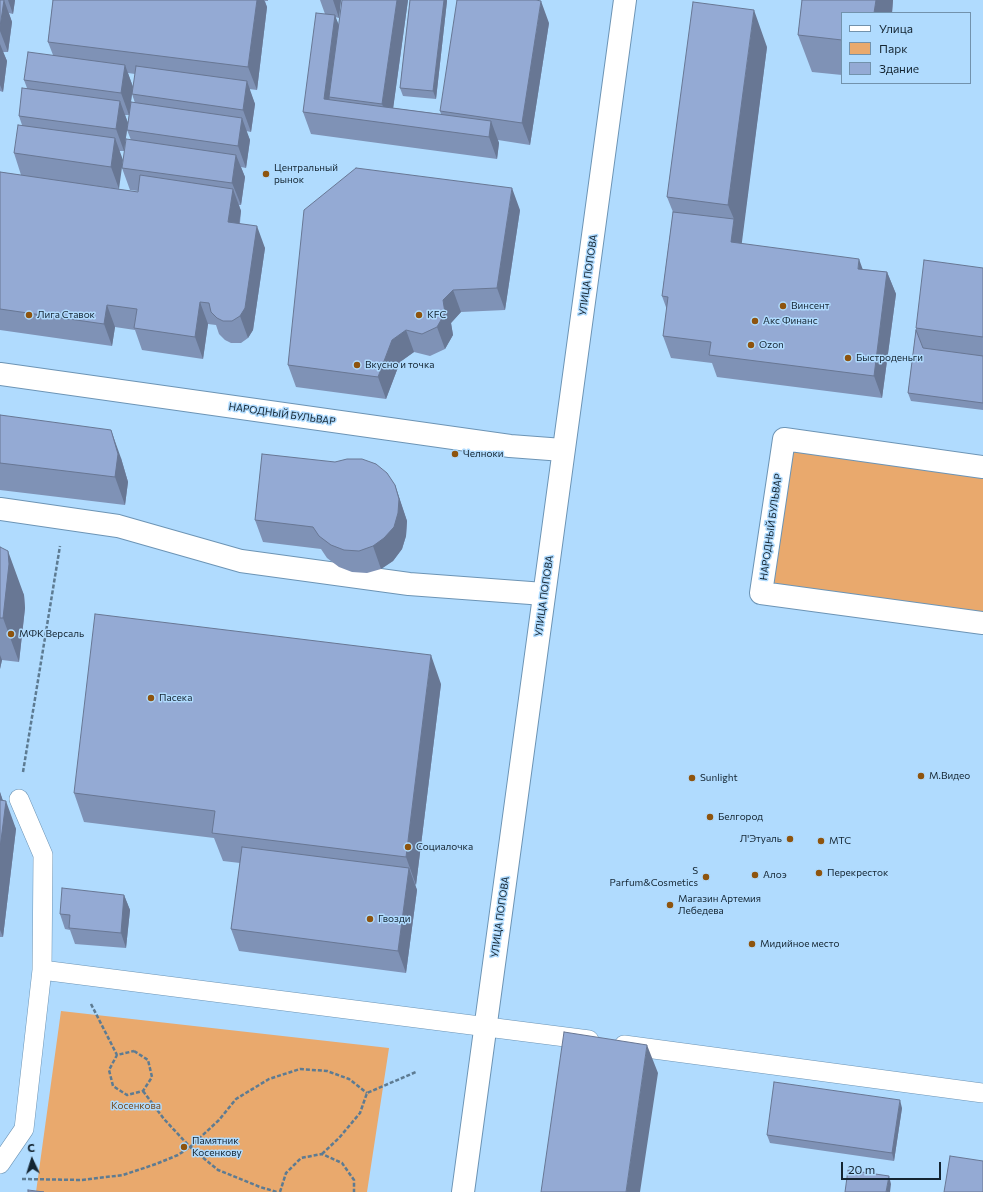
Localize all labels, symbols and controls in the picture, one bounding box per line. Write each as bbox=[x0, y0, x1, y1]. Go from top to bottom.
legend bbox=[841, 12, 971, 84]
text: Улица bbox=[879, 21, 913, 35]
text: Парк bbox=[879, 41, 908, 55]
text: Здание bbox=[879, 61, 919, 75]
place label: Центральный рынок bbox=[274, 162, 338, 186]
marker: Центральный рынок bbox=[261, 169, 271, 179]
street label: УЛИЦА ПОПОВА bbox=[576, 234, 600, 316]
place label: Винсент bbox=[791, 300, 830, 312]
marker: Винсент bbox=[778, 301, 788, 311]
place label: Лига Ставок bbox=[37, 309, 95, 321]
place label: KFC bbox=[427, 309, 446, 321]
marker: Лига Ставок bbox=[24, 310, 34, 320]
marker: KFC bbox=[414, 310, 424, 320]
place label: Акс Финанс bbox=[763, 315, 818, 327]
marker: Акс Финанс bbox=[750, 316, 760, 326]
place label: Ozon bbox=[759, 339, 784, 351]
marker: Ozon bbox=[746, 340, 756, 350]
place label: Быстроденьги bbox=[856, 352, 923, 364]
marker: Быстроденьги bbox=[843, 353, 853, 363]
place label: Вкусно и точка bbox=[365, 359, 434, 371]
marker: Вкусно и точка bbox=[352, 360, 362, 370]
street label: НАРОДНЫЙ БУЛЬВАР bbox=[228, 401, 336, 427]
place label: Челноки bbox=[463, 448, 504, 460]
marker: Челноки bbox=[450, 449, 460, 459]
street label: НАРОДНЫЙ БУЛЬВАР bbox=[758, 473, 784, 581]
street label: УЛИЦА ПОПОВА bbox=[532, 555, 556, 637]
place label: МФК Версаль bbox=[19, 628, 84, 640]
marker: МФК Версаль bbox=[6, 629, 16, 639]
place label: Пасека bbox=[159, 692, 192, 704]
marker: Пасека bbox=[146, 693, 156, 703]
place label: М.Видео bbox=[929, 770, 970, 782]
marker: М.Видео bbox=[916, 771, 926, 781]
place label: Sunlight bbox=[700, 772, 738, 784]
marker: Sunlight bbox=[687, 773, 697, 783]
place label: Белгород bbox=[718, 811, 763, 823]
marker: Белгород bbox=[705, 812, 715, 822]
place label: Л'Этуаль bbox=[740, 833, 782, 845]
marker: Л'Этуаль bbox=[785, 834, 795, 844]
place label: МТС bbox=[829, 835, 851, 847]
marker: МТС bbox=[816, 836, 826, 846]
place label: Социалочка bbox=[416, 841, 473, 853]
marker: Социалочка bbox=[403, 842, 413, 852]
place label: S Parfum&Cosmetics bbox=[610, 865, 698, 888]
place label: Перекресток bbox=[827, 867, 888, 879]
marker: Перекресток bbox=[814, 868, 824, 878]
place label: Алоэ bbox=[763, 869, 787, 881]
marker: Алоэ bbox=[750, 870, 760, 880]
marker: S Parfum&Cosmetics bbox=[701, 872, 711, 882]
street label: УЛИЦА ПОПОВА bbox=[488, 876, 512, 958]
place label: Магазин Артемия Лебедева bbox=[678, 893, 761, 916]
marker: Магазин Артемия Лебедева bbox=[665, 900, 675, 910]
place label: Гвозди bbox=[378, 913, 411, 925]
marker: Гвозди bbox=[365, 914, 375, 924]
place label: Мидийное место bbox=[760, 938, 839, 950]
marker: Мидийное место bbox=[747, 939, 757, 949]
park label: Косенкова bbox=[111, 1100, 161, 1112]
place label: Памятник Косенкову bbox=[192, 1135, 242, 1158]
north arrow bbox=[12, 1140, 52, 1180]
text: С bbox=[27, 1141, 35, 1154]
marker: Памятник Косенкову bbox=[179, 1142, 189, 1152]
scale bar bbox=[843, 1154, 943, 1180]
text: 20 m bbox=[848, 1162, 875, 1176]

